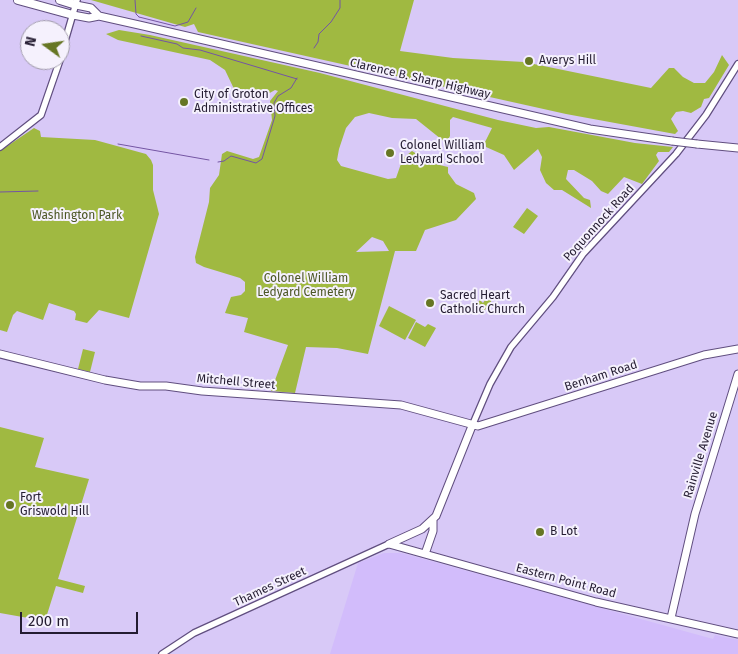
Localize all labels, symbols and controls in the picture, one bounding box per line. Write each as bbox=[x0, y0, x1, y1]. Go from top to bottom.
north arrow bbox=[20, 20, 70, 70]
text: N bbox=[22, 35, 40, 48]
place label: Averys Hill bbox=[539, 54, 596, 68]
marker: Averys Hill bbox=[523, 55, 535, 67]
street label: Clarence B. Sharp Highway bbox=[348, 56, 492, 102]
place label: City of Groton Administrative Offices bbox=[194, 88, 313, 116]
marker: City of Groton Administrative Offices bbox=[178, 96, 190, 108]
place label: Colonel William Ledyard School bbox=[400, 139, 485, 167]
marker: Colonel William Ledyard School bbox=[384, 147, 396, 159]
street label: Poquonnock Road bbox=[561, 182, 637, 264]
park label: Washington Park bbox=[32, 209, 122, 223]
park label: Colonel William Ledyard Cemetery bbox=[257, 272, 355, 300]
place label: Sacred Heart Catholic Church bbox=[440, 289, 525, 317]
marker: Sacred Heart Catholic Church bbox=[424, 297, 436, 309]
street label: Benham Road bbox=[563, 357, 639, 395]
street label: Mitchell Street bbox=[196, 371, 276, 393]
street label: Rainville Avenue bbox=[681, 410, 721, 500]
place label: Fort Griswold Hill bbox=[20, 491, 89, 519]
marker: Fort Griswold Hill bbox=[4, 499, 16, 511]
place label: B Lot bbox=[550, 525, 577, 539]
marker: B Lot bbox=[534, 526, 546, 538]
street label: Eastern Point Road bbox=[514, 561, 618, 601]
street label: Thames Street bbox=[232, 564, 308, 610]
scale bar bbox=[22, 602, 140, 634]
text: 200 m bbox=[28, 612, 69, 630]

